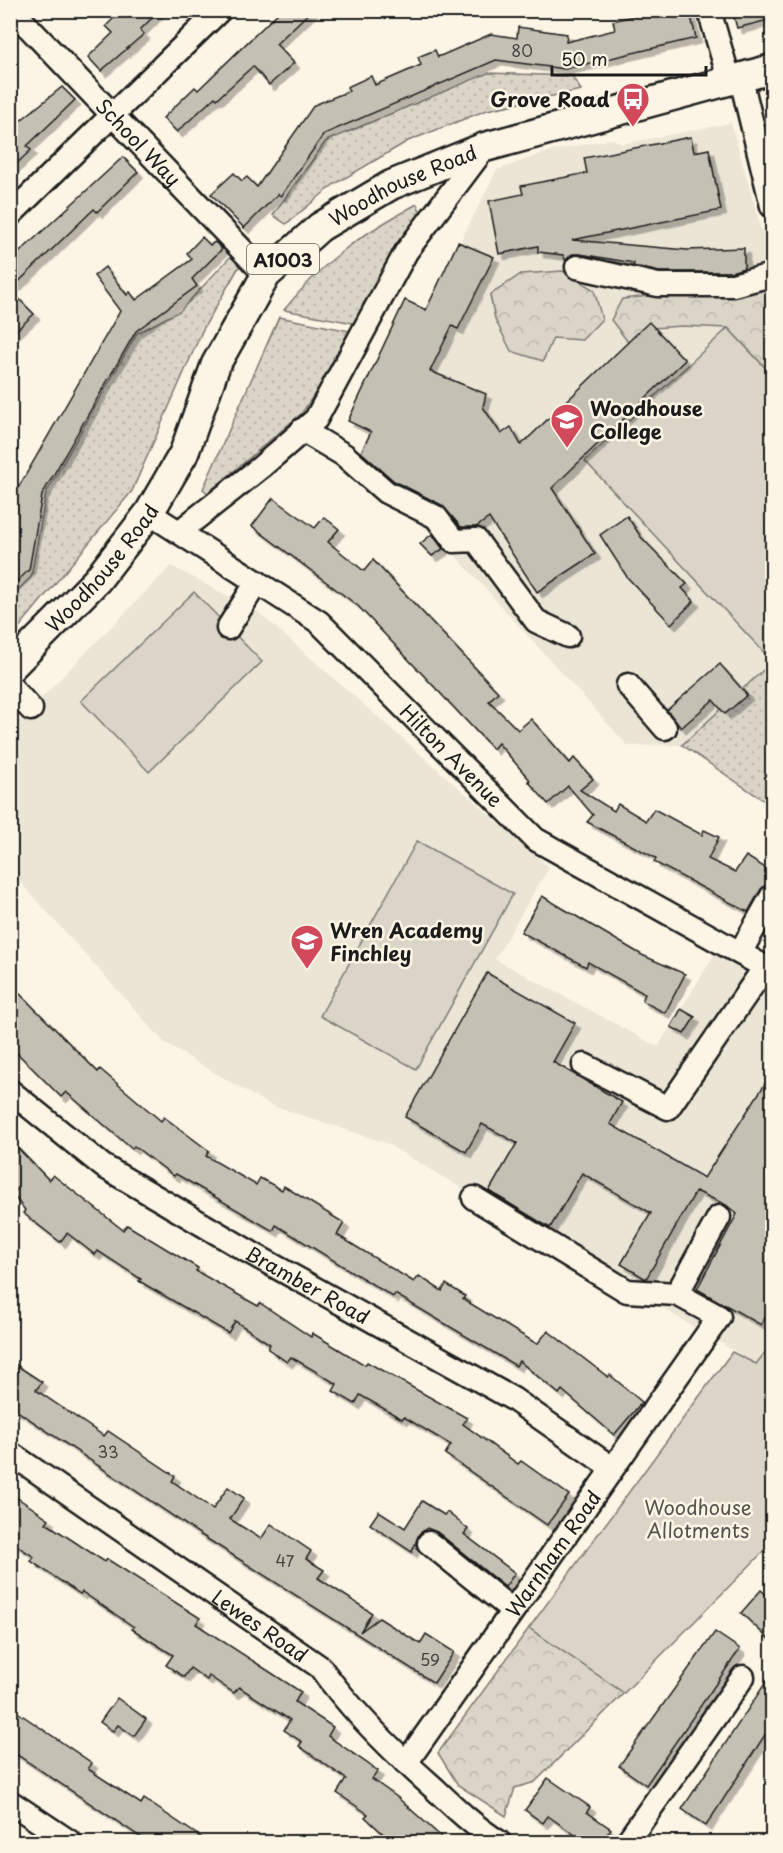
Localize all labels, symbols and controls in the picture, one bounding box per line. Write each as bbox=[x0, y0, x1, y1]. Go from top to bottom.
house number: 80 bbox=[511, 38, 533, 62]
scale bar bbox=[552, 39, 706, 77]
text: 50 m bbox=[561, 45, 608, 72]
bus stop icon: Grove Road bbox=[615, 81, 651, 128]
place label: Grove Road bbox=[490, 84, 610, 114]
street label: School Way bbox=[89, 91, 188, 193]
street label: Woodhouse Road bbox=[323, 137, 481, 234]
road number: A1003 bbox=[247, 244, 319, 274]
place label: Woodhouse College bbox=[590, 393, 703, 446]
school or university icon: Woodhouse College bbox=[549, 402, 585, 449]
street label: Woodhouse Road bbox=[38, 498, 166, 639]
street label: Hilton Avenue bbox=[393, 697, 510, 814]
place label: Wren Academy Finchley bbox=[330, 915, 483, 968]
school or university icon: Wren Academy Finchley bbox=[289, 923, 325, 970]
street label: Bramber Road bbox=[240, 1238, 375, 1331]
house number: 33 bbox=[97, 1439, 119, 1463]
street label: Warnham Road bbox=[498, 1484, 608, 1623]
park label: Woodhouse Allotments bbox=[644, 1492, 752, 1545]
house number: 47 bbox=[276, 1548, 295, 1572]
street label: Lewes Road bbox=[206, 1582, 314, 1670]
house number: 59 bbox=[420, 1647, 440, 1671]

